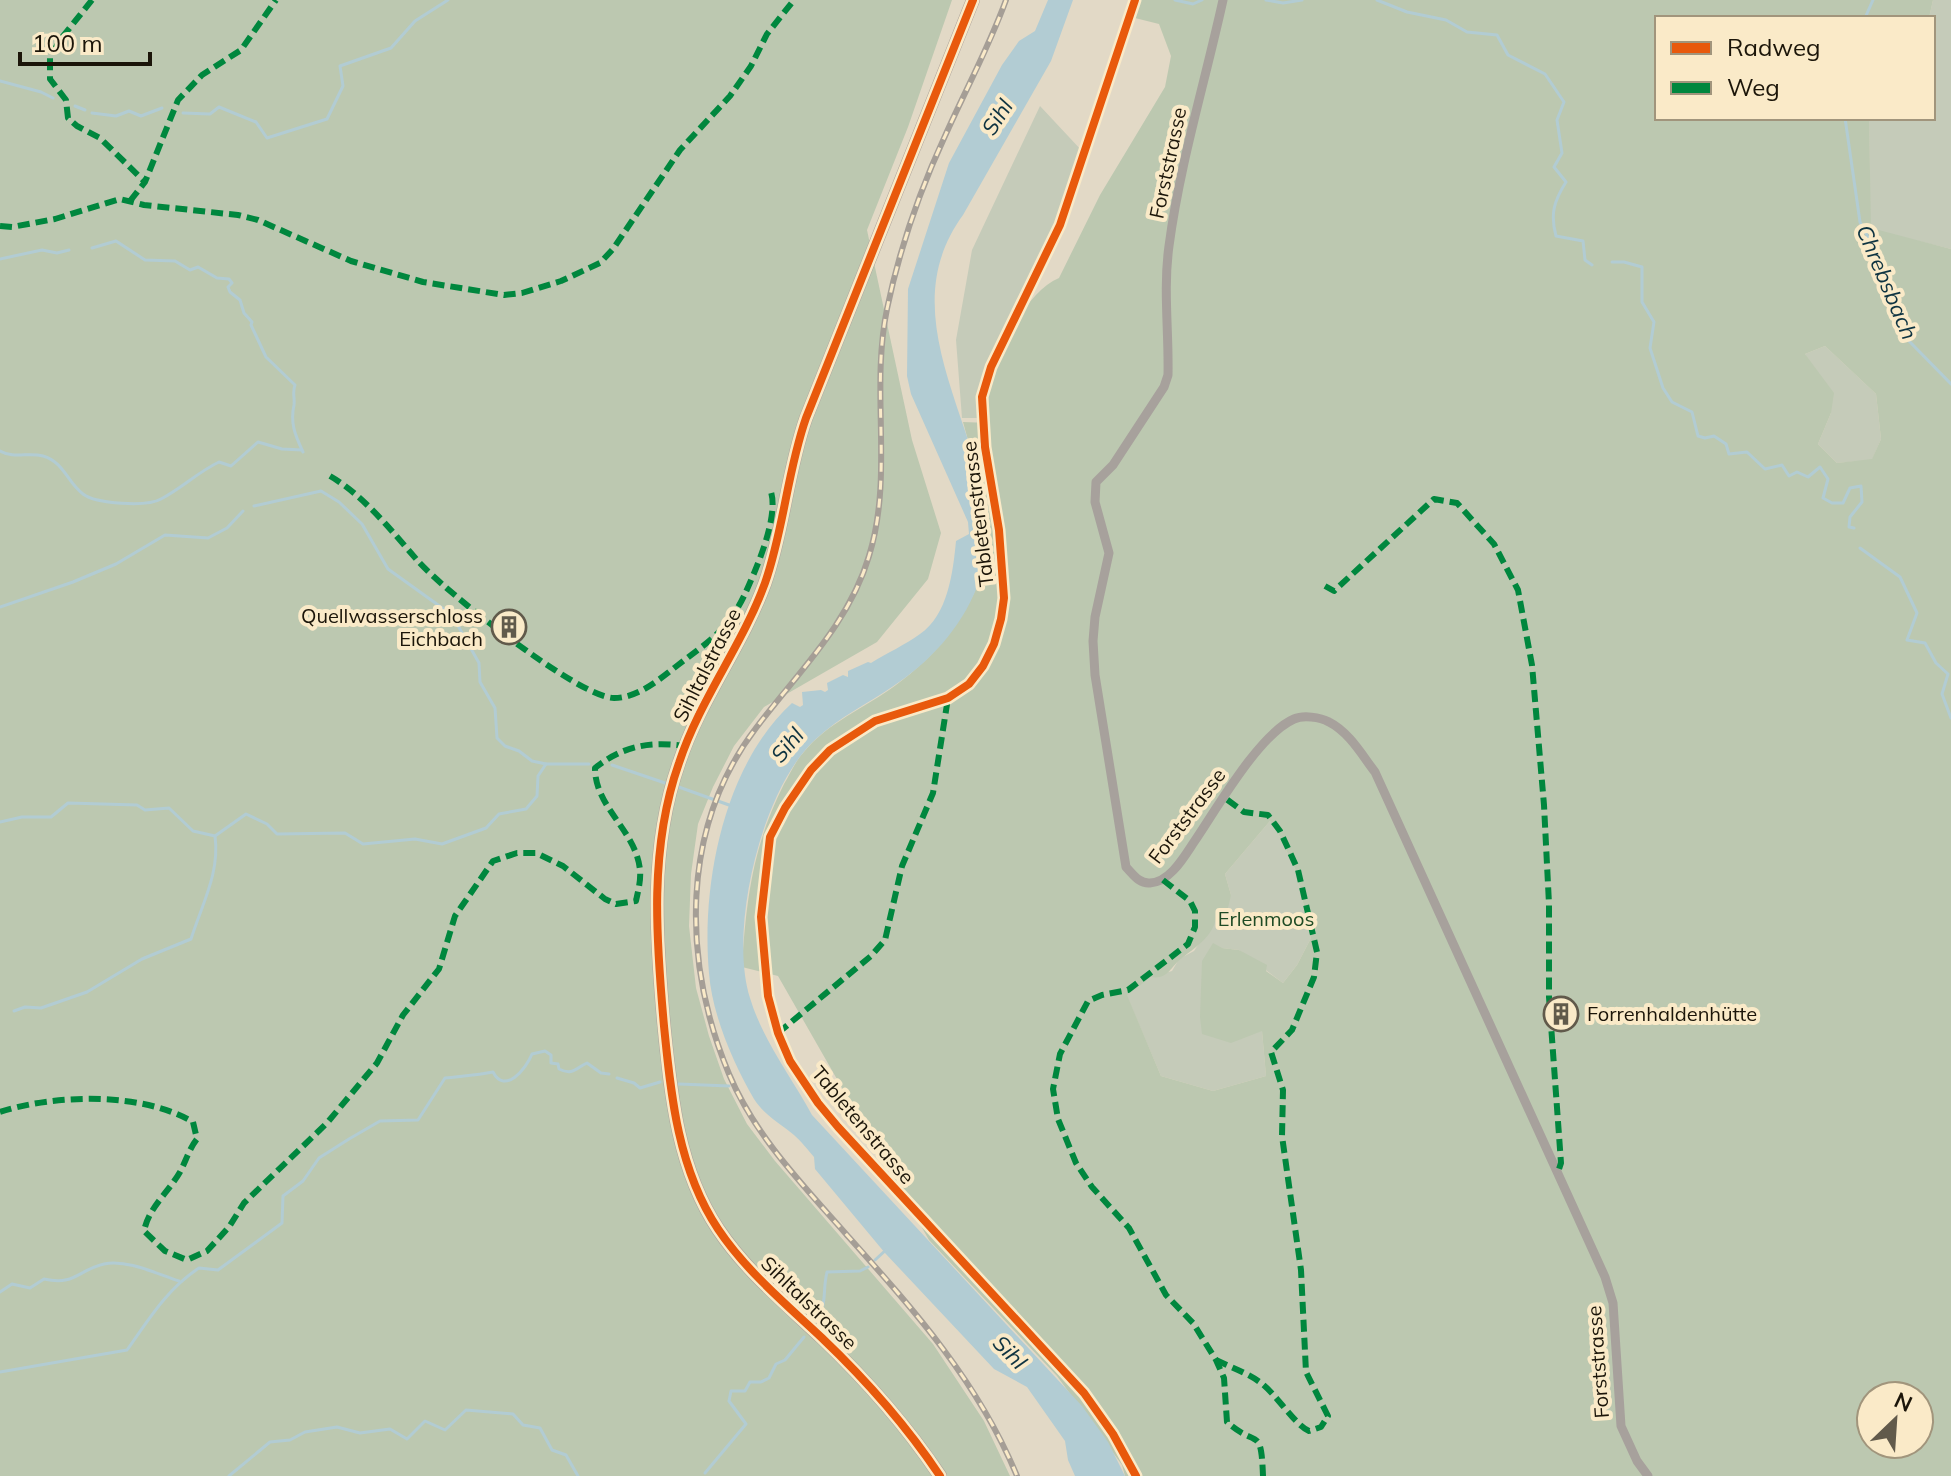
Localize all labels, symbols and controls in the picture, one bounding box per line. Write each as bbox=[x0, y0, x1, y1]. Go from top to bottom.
scale bar bbox=[20, 16, 150, 66]
legend bbox=[1655, 16, 1935, 120]
text: 100 m bbox=[32, 28, 103, 58]
text: Radweg bbox=[1727, 32, 1821, 62]
text: Weg bbox=[1727, 72, 1780, 102]
water label: Sihl bbox=[975, 93, 1019, 140]
street label: Forststrasse bbox=[1144, 105, 1191, 221]
water label: Chrebsbach bbox=[1850, 220, 1924, 344]
street label: Tabletenstrasse bbox=[956, 440, 999, 588]
place label: Quellwasserschloss Eichbach bbox=[301, 603, 483, 651]
street label: Sihltalstrasse bbox=[667, 604, 746, 726]
building icon: Quellwasserschloss Eichbach bbox=[490, 608, 528, 646]
water label: Sihl bbox=[764, 721, 810, 768]
street label: Forststrasse bbox=[1143, 763, 1231, 868]
park label: Erlenmoos bbox=[1218, 906, 1314, 931]
building icon: Forrenhaldenhütte bbox=[1542, 995, 1580, 1033]
place label: Forrenhaldenhütte bbox=[1587, 1001, 1757, 1026]
street label: Tabletenstrasse bbox=[807, 1061, 920, 1189]
street label: Sihltalstrasse bbox=[756, 1251, 863, 1355]
street label: Forststrasse bbox=[1581, 1305, 1614, 1419]
water label: Sihl bbox=[987, 1329, 1033, 1376]
north arrow bbox=[1855, 1380, 1935, 1460]
text: N bbox=[1890, 1386, 1917, 1418]

